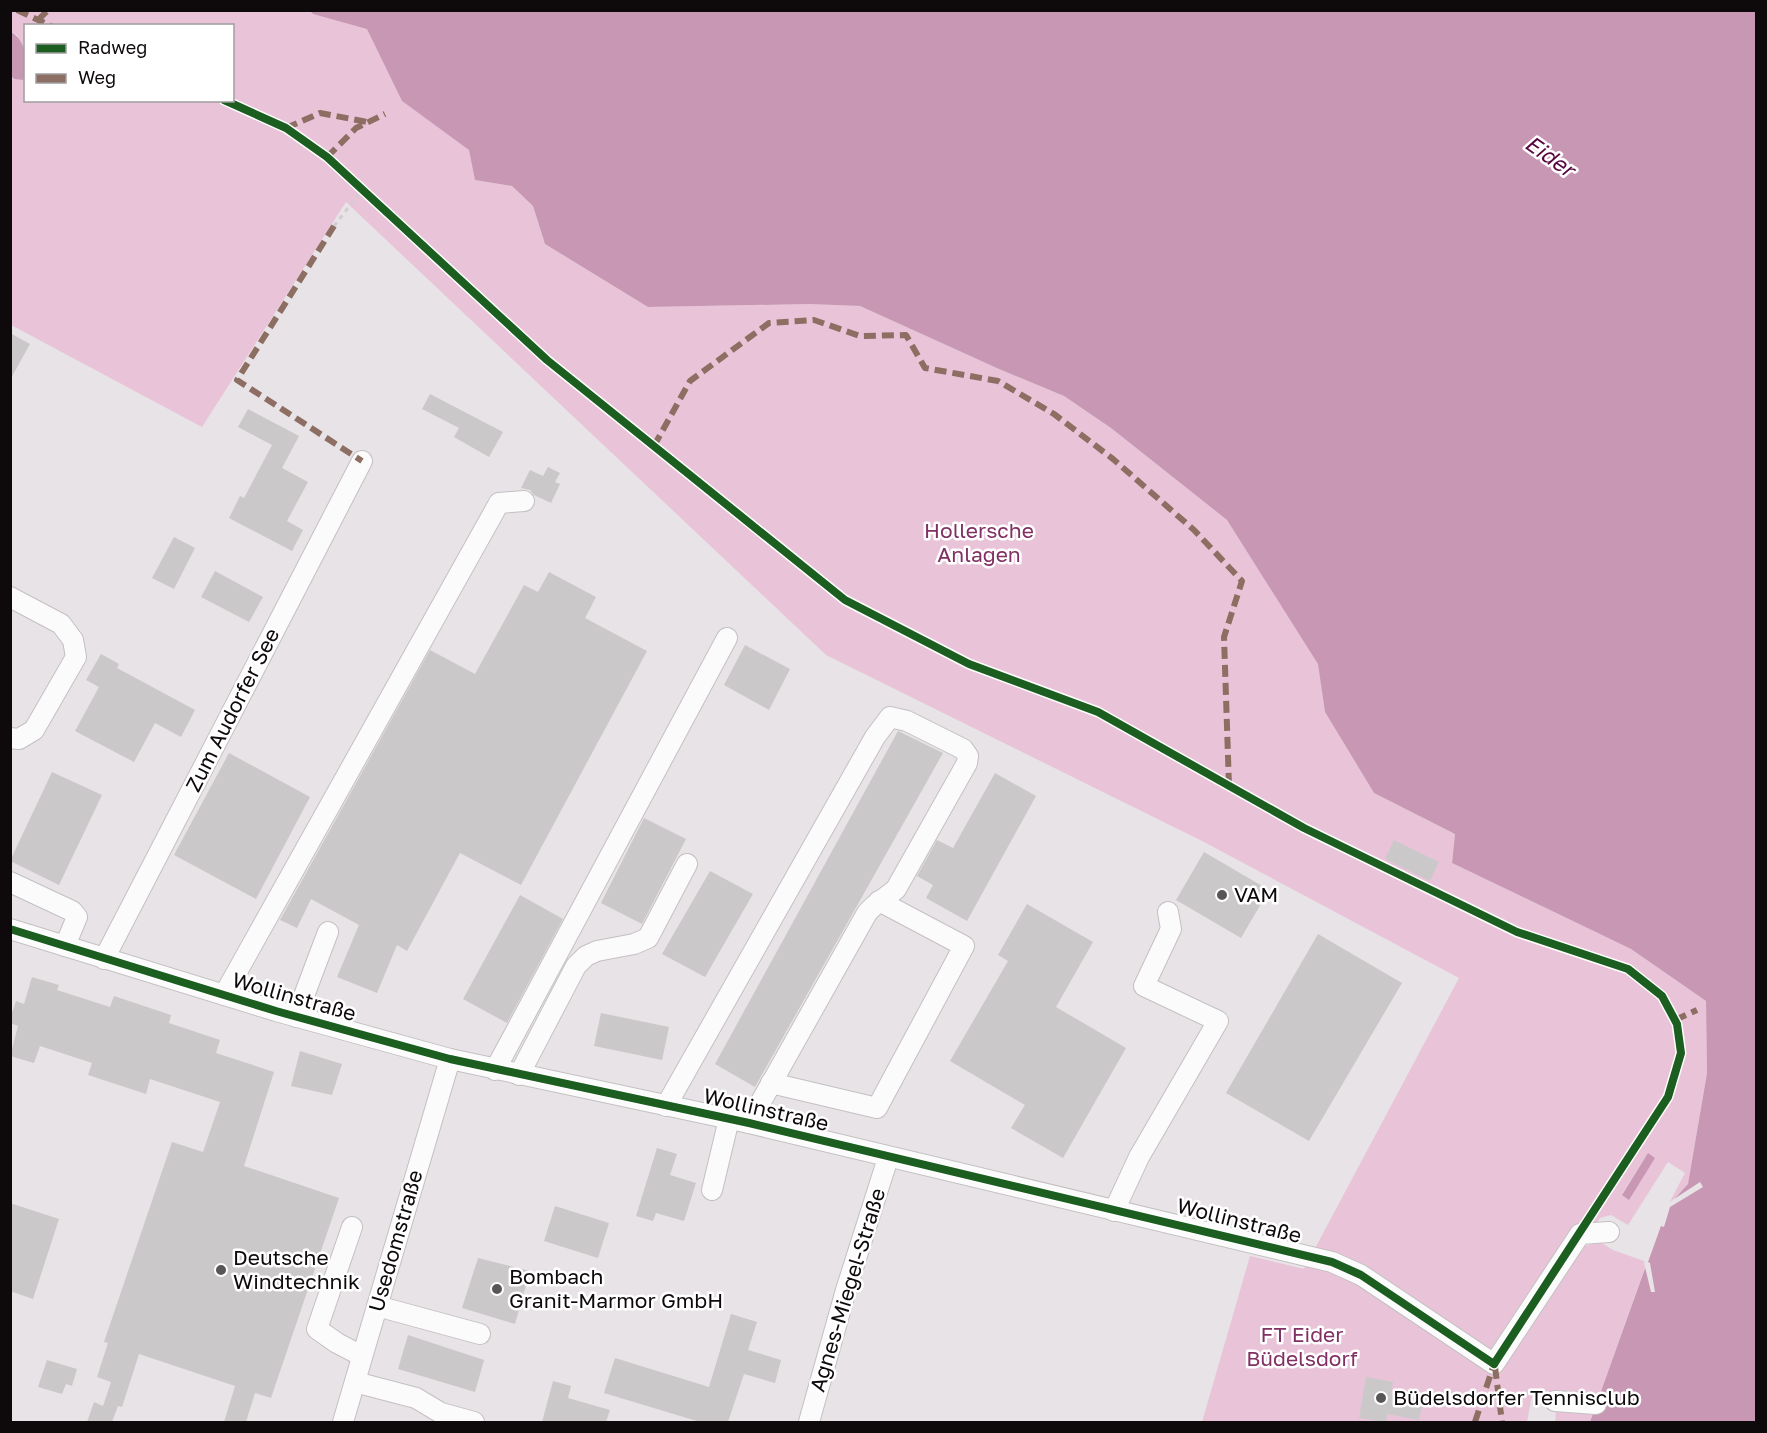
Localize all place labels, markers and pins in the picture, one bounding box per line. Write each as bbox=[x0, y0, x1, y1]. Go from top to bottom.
place label: VAM bbox=[1234, 881, 1278, 907]
marker: VAM bbox=[1215, 888, 1229, 902]
place label: Deutsche Windtechnik bbox=[233, 1244, 360, 1294]
marker: Deutsche Windtechnik bbox=[214, 1263, 228, 1277]
place label: Bombach Granit-Marmor GmbH bbox=[509, 1263, 723, 1313]
marker: Bombach Granit-Marmor GmbH bbox=[490, 1282, 504, 1296]
place label: Büdelsdorfer Tennisclub bbox=[1393, 1384, 1640, 1410]
marker: Büdelsdorfer Tennisclub bbox=[1374, 1391, 1388, 1405]

